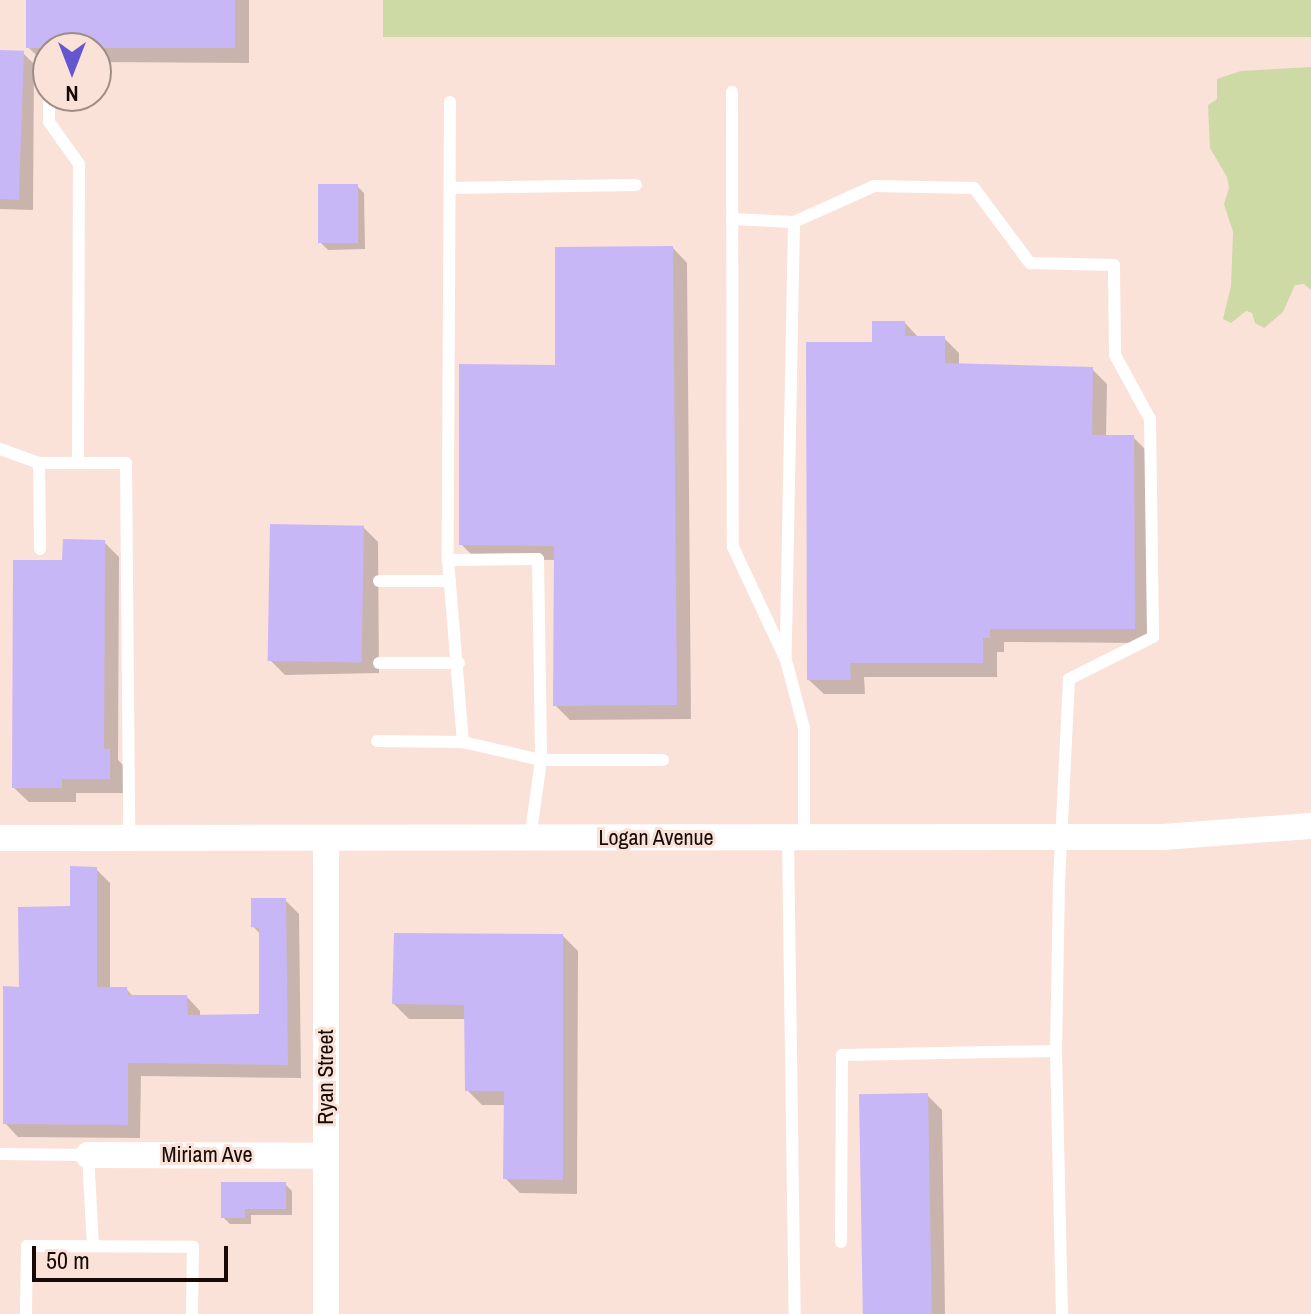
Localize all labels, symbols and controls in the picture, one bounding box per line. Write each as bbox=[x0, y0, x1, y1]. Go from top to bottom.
north arrow bbox=[32, 32, 112, 112]
text: N bbox=[65, 79, 79, 109]
street label: Logan Avenue bbox=[598, 825, 714, 851]
street label: Ryan Street bbox=[313, 1029, 339, 1125]
street label: Miriam Ave bbox=[161, 1142, 253, 1168]
scale bar bbox=[36, 1230, 232, 1280]
text: 50 m bbox=[46, 1244, 90, 1276]

